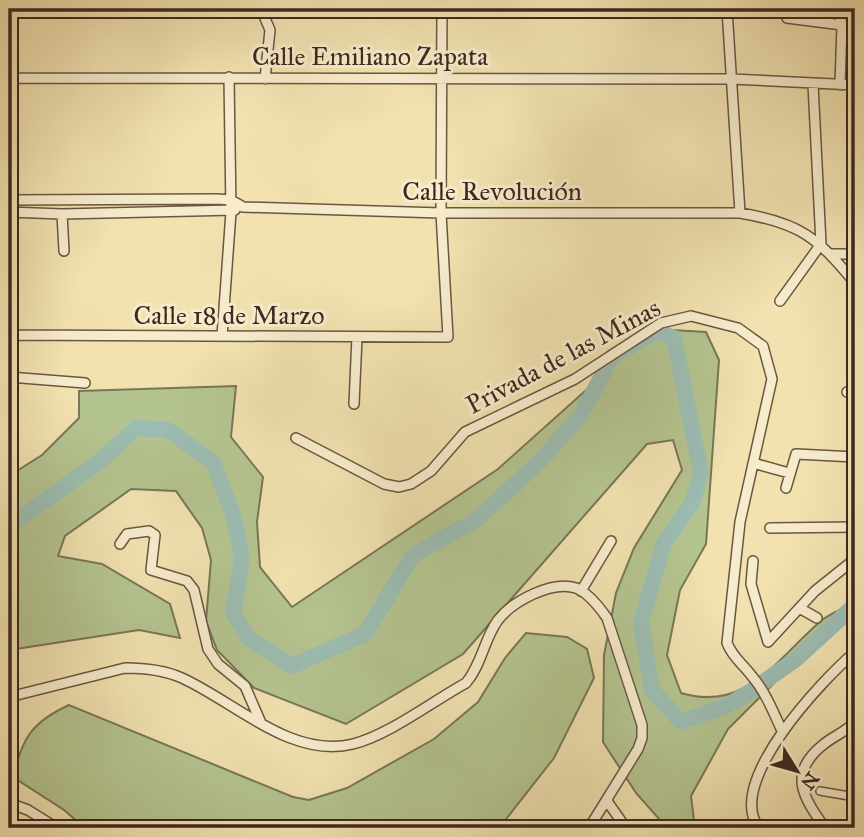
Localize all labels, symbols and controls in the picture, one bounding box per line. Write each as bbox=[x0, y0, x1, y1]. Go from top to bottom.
street label: Calle Emiliano Zapata bbox=[252, 40, 488, 72]
street label: Calle Revolución bbox=[402, 175, 582, 207]
street label: Privada de las Minas bbox=[460, 291, 666, 421]
street label: Calle 18 de Marzo bbox=[133, 299, 325, 331]
north arrow bbox=[762, 736, 832, 806]
text: N bbox=[796, 768, 824, 794]

